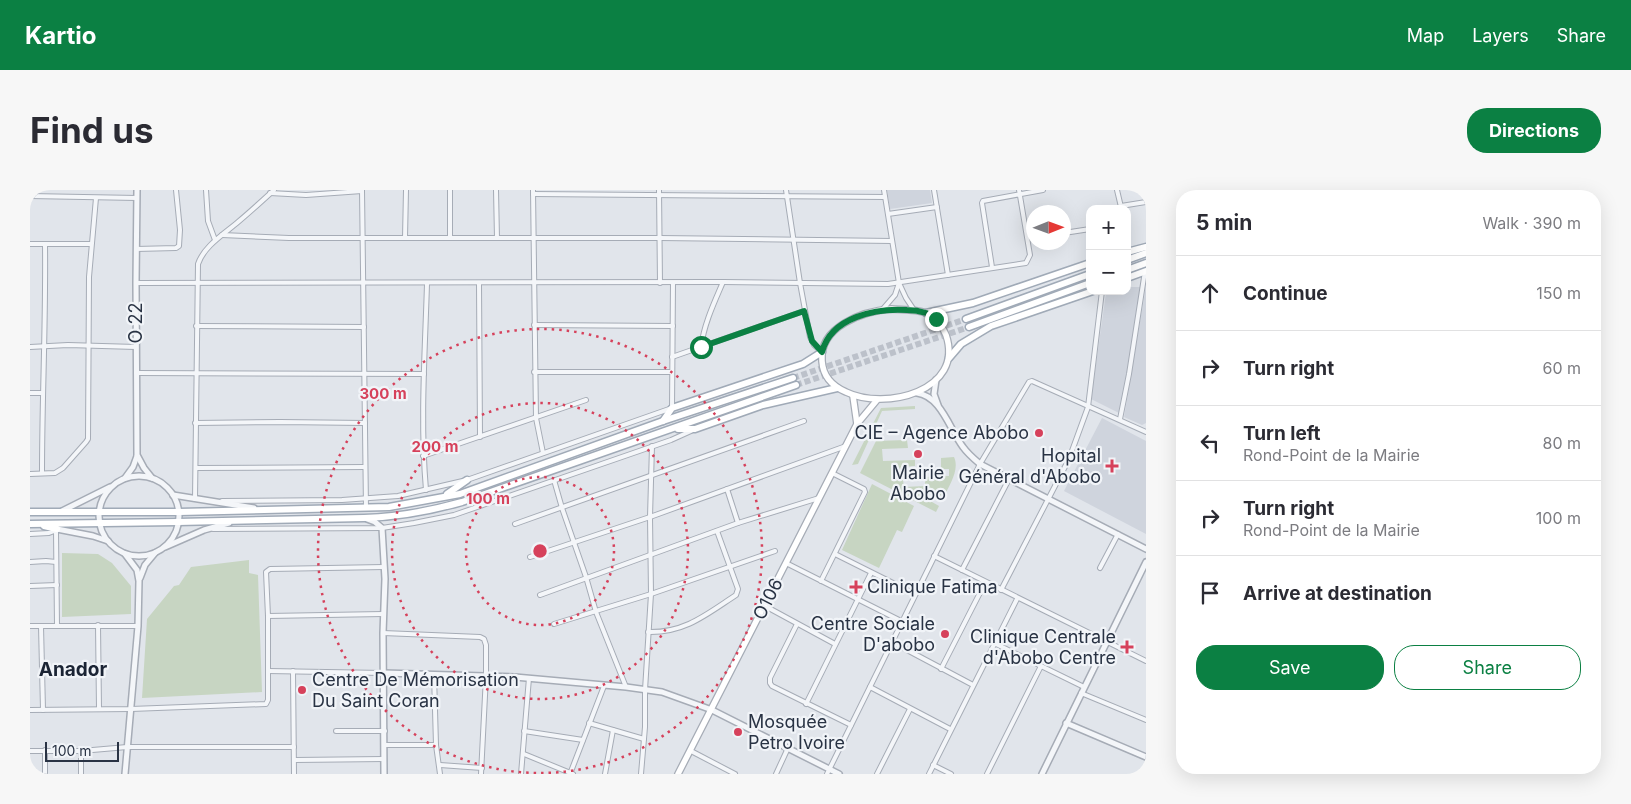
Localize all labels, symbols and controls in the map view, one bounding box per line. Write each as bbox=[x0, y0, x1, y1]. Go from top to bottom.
text: Kartio bbox=[25, 21, 96, 50]
text: Map bbox=[1407, 25, 1444, 46]
text: Layers bbox=[1472, 25, 1529, 46]
text: Share bbox=[1557, 25, 1606, 46]
button: Directions bbox=[1467, 108, 1601, 153]
text: Find us bbox=[30, 109, 154, 151]
north arrow bbox=[1026, 205, 1071, 250]
map controls bbox=[1086, 205, 1131, 295]
button: + bbox=[1086, 205, 1131, 250]
text: 5 min bbox=[1196, 210, 1252, 235]
text: Walk · 390 m bbox=[1482, 213, 1581, 233]
button: − bbox=[1086, 250, 1131, 295]
icon: ahead bbox=[1196, 279, 1224, 307]
text: Continue bbox=[1243, 282, 1328, 305]
text: 150 m bbox=[1536, 283, 1581, 303]
street label: O 22 bbox=[125, 303, 146, 343]
route end bbox=[925, 308, 948, 331]
route start bbox=[690, 336, 713, 359]
icon: right bbox=[1196, 354, 1224, 382]
text: Turn right bbox=[1243, 357, 1334, 380]
text: 60 m bbox=[1542, 358, 1581, 378]
text: 300 m bbox=[359, 384, 407, 403]
place label: CIE – Agence Abobo bbox=[855, 422, 1029, 443]
text: Turn left bbox=[1243, 422, 1321, 445]
marker: CIE – Agence Abobo bbox=[1033, 427, 1045, 439]
icon: left bbox=[1196, 429, 1224, 457]
text: 80 m bbox=[1542, 433, 1581, 453]
text: 200 m bbox=[412, 437, 458, 456]
place label: Hopital Général d'Abobo bbox=[959, 445, 1101, 487]
text: Rond-Point de la Mairie bbox=[1243, 445, 1420, 465]
marker: Mairie Abobo bbox=[912, 448, 924, 460]
marker: Hopital Général d'Abobo bbox=[1105, 459, 1119, 473]
place label: Mairie Abobo bbox=[890, 462, 946, 504]
text: 100 m bbox=[466, 489, 510, 508]
text: Turn right bbox=[1243, 497, 1334, 520]
icon: right bbox=[1196, 504, 1224, 532]
text: 100 m bbox=[1536, 508, 1581, 528]
text: Rond-Point de la Mairie bbox=[1243, 520, 1420, 540]
centre of rings bbox=[531, 542, 549, 560]
street label: O106 bbox=[748, 575, 787, 623]
place label: Clinique Fatima bbox=[867, 576, 998, 597]
icon: arrive bbox=[1196, 579, 1224, 607]
marker: Clinique Fatima bbox=[849, 580, 863, 594]
text: Arrive at destination bbox=[1243, 582, 1432, 605]
place label: Centre Sociale D'abobo bbox=[811, 613, 935, 655]
place label: Clinique Centrale d'Abobo Centre bbox=[970, 626, 1116, 668]
marker: Centre Sociale D'abobo bbox=[939, 628, 951, 640]
marker: Clinique Centrale d'Abobo Centre bbox=[1120, 640, 1134, 654]
button: Save bbox=[1196, 645, 1384, 690]
button: Share bbox=[1394, 645, 1581, 690]
district label: Anador bbox=[39, 658, 107, 681]
place label: Centre De Mémorisation Du Saint Coran bbox=[312, 669, 519, 711]
marker: Centre De Mémorisation Du Saint Coran bbox=[296, 684, 308, 696]
place label: Mosquée Petro Ivoire bbox=[748, 711, 845, 753]
marker: Mosquée Petro Ivoire bbox=[732, 726, 744, 738]
scale bar bbox=[45, 739, 119, 762]
text: 100 m bbox=[52, 742, 92, 759]

